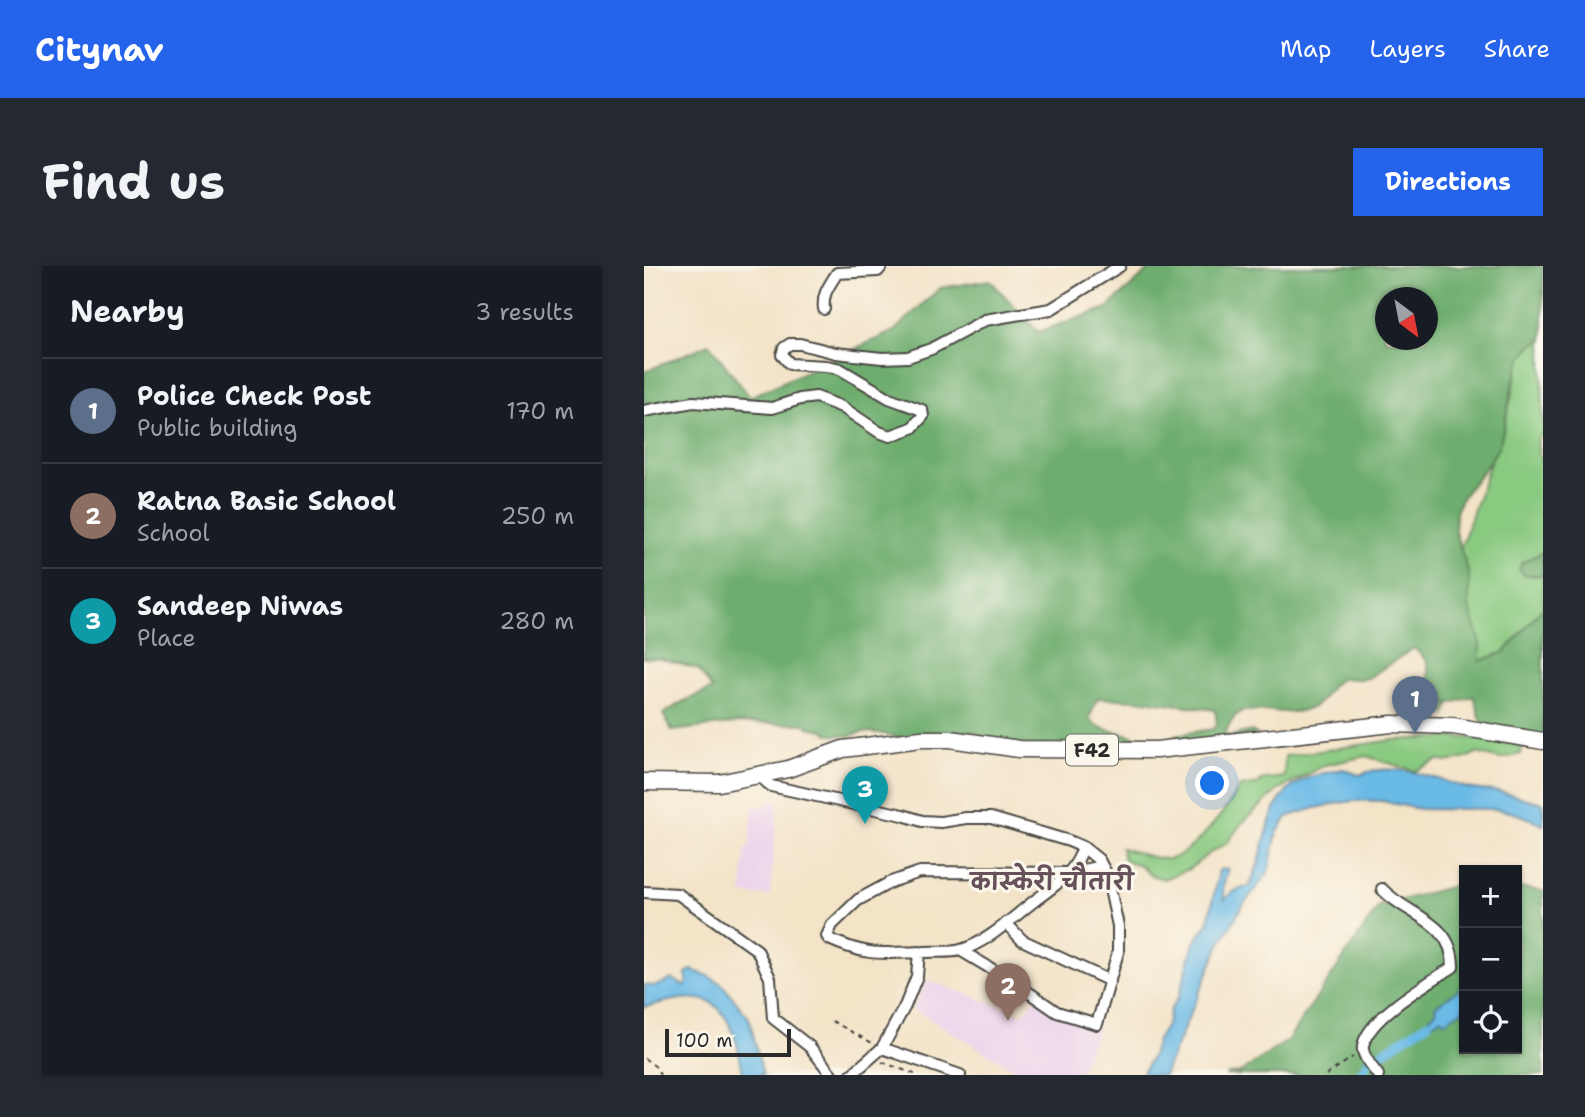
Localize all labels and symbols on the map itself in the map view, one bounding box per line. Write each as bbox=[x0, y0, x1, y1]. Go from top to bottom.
north arrow bbox=[1375, 287, 1438, 350]
pin: 1 bbox=[1392, 676, 1438, 734]
road number: F42 bbox=[1066, 734, 1118, 765]
pin: 3 bbox=[842, 766, 888, 824]
your location bbox=[1195, 766, 1229, 800]
district label: कास्केरी चौतारी bbox=[969, 861, 1135, 897]
pin: 2 bbox=[985, 963, 1031, 1021]
scale bar bbox=[665, 1026, 791, 1058]

